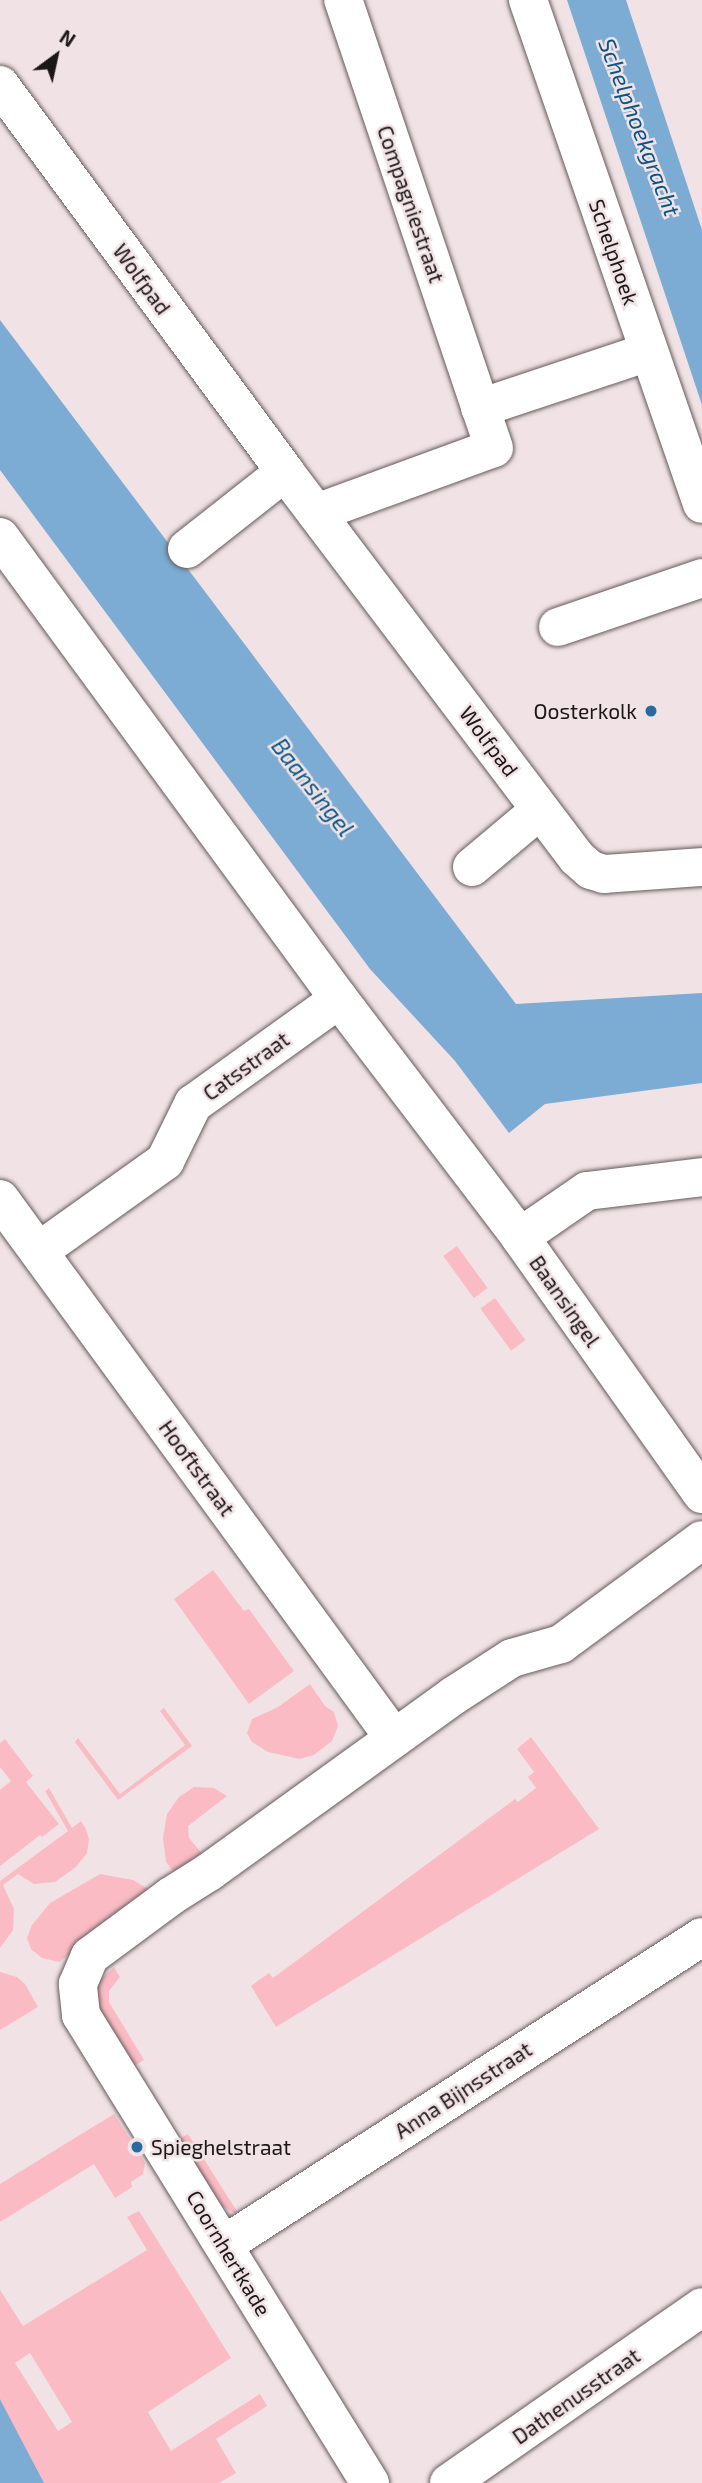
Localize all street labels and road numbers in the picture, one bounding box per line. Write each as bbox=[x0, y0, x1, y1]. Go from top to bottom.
street label: Compagniestraat bbox=[372, 122, 450, 286]
street label: Schelphoek bbox=[584, 196, 644, 308]
street label: Wolfpad bbox=[108, 239, 176, 319]
street label: Wolfpad bbox=[454, 701, 524, 781]
street label: Catsstraat bbox=[198, 1026, 294, 1106]
street label: Baansingel bbox=[524, 1251, 606, 1351]
street label: Hooftstraat bbox=[154, 1415, 240, 1521]
street label: Anna Bijnsstraat bbox=[390, 2036, 536, 2144]
street label: Coornhertkade bbox=[182, 2186, 276, 2320]
street label: Dathenusstraat bbox=[507, 2343, 645, 2449]

